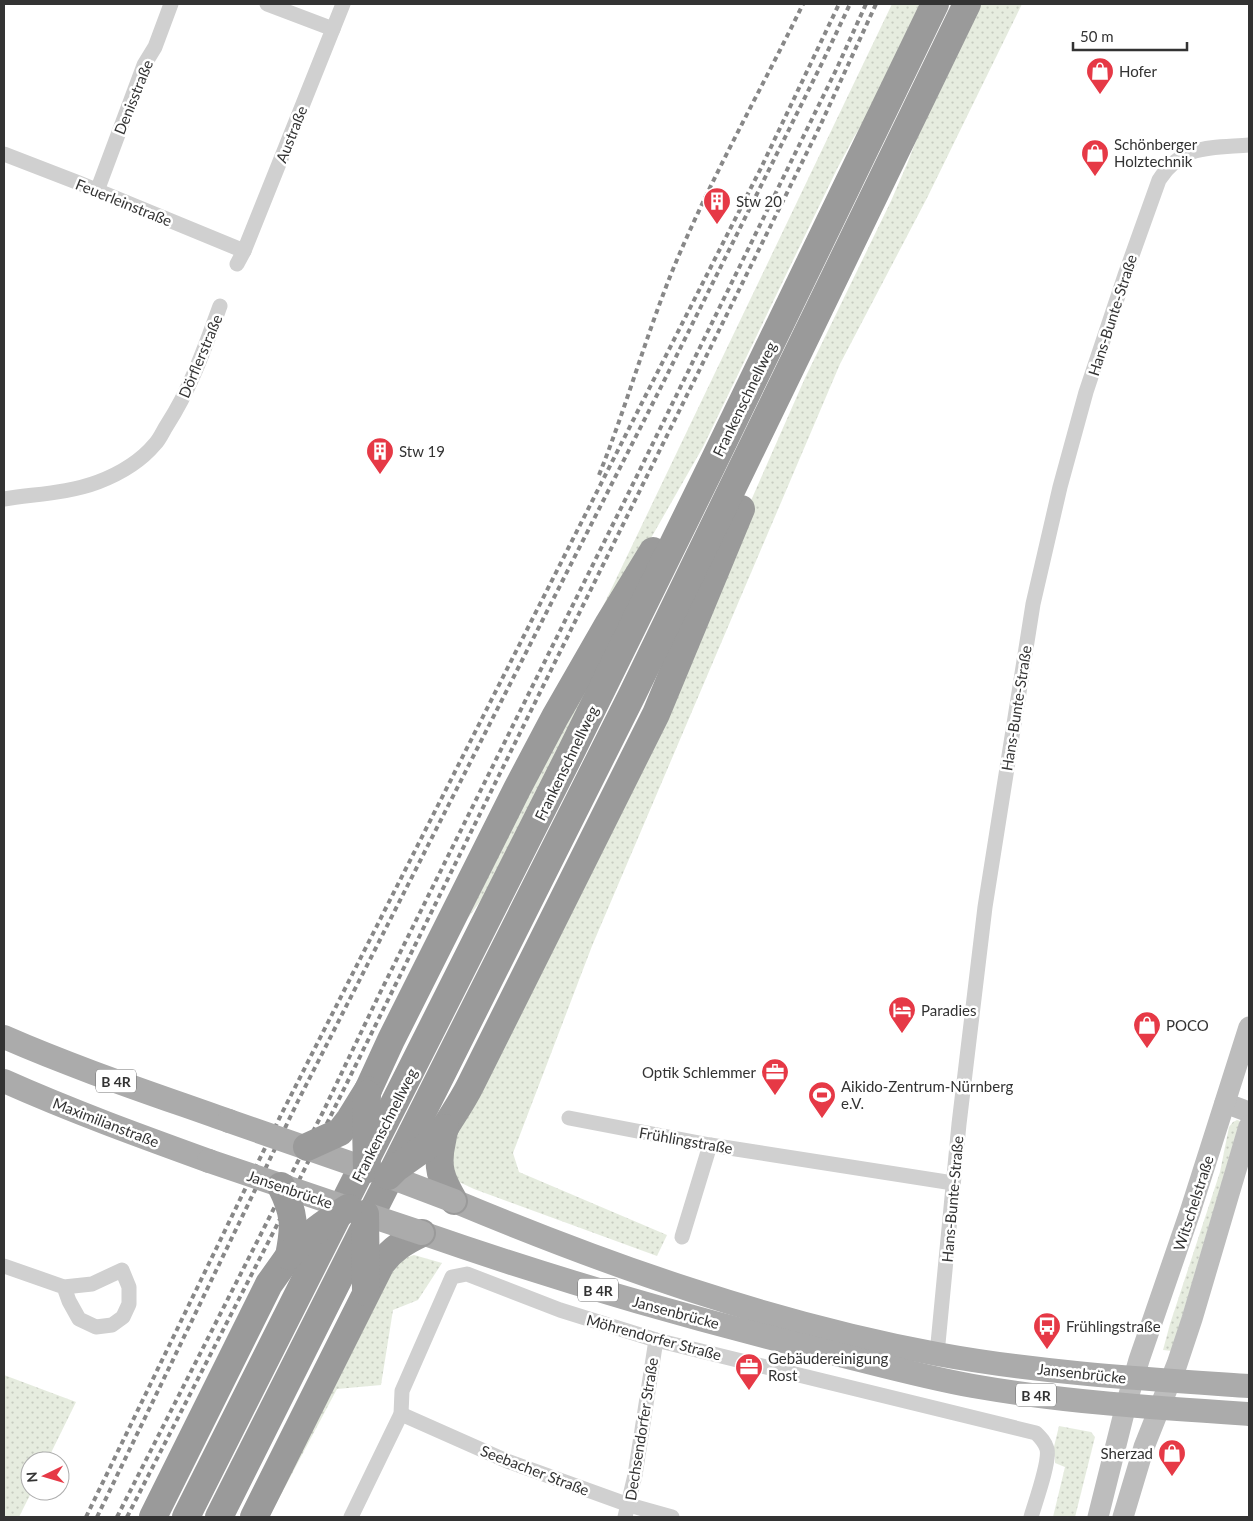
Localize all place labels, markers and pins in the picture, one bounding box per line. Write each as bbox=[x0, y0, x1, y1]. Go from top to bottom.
shop icon: Hofer bbox=[1085, 56, 1115, 95]
place label: Hofer bbox=[1119, 62, 1157, 80]
place label: Schönberger Holztechnik bbox=[1114, 135, 1198, 170]
shop icon: Schönberger Holztechnik bbox=[1080, 138, 1110, 177]
building icon: Stw 20 bbox=[702, 186, 732, 225]
place label: Stw 20 bbox=[736, 192, 782, 210]
building icon: Stw 19 bbox=[365, 436, 395, 475]
place label: Stw 19 bbox=[399, 442, 445, 460]
hotel icon: Paradies bbox=[887, 995, 917, 1034]
place label: Paradies bbox=[921, 1001, 976, 1019]
shop icon: POCO bbox=[1132, 1010, 1162, 1049]
place label: POCO bbox=[1166, 1016, 1209, 1034]
office icon: Optik Schlemmer bbox=[760, 1057, 790, 1096]
place label: Optik Schlemmer bbox=[642, 1063, 757, 1081]
place label: Aikido-Zentrum-Nürnberg e.V. bbox=[841, 1077, 1013, 1112]
sports icon: Aikido-Zentrum-Nürnberg e.V. bbox=[807, 1080, 837, 1119]
bus stop icon: Frühlingstraße bbox=[1032, 1311, 1062, 1350]
place label: Frühlingstraße bbox=[1066, 1317, 1161, 1335]
place label: Gebäudereinigung Rost bbox=[768, 1349, 888, 1384]
office icon: Gebäudereinigung Rost bbox=[734, 1352, 764, 1391]
shop icon: Sherzad bbox=[1157, 1438, 1187, 1477]
place label: Sherzad bbox=[1101, 1444, 1153, 1462]

